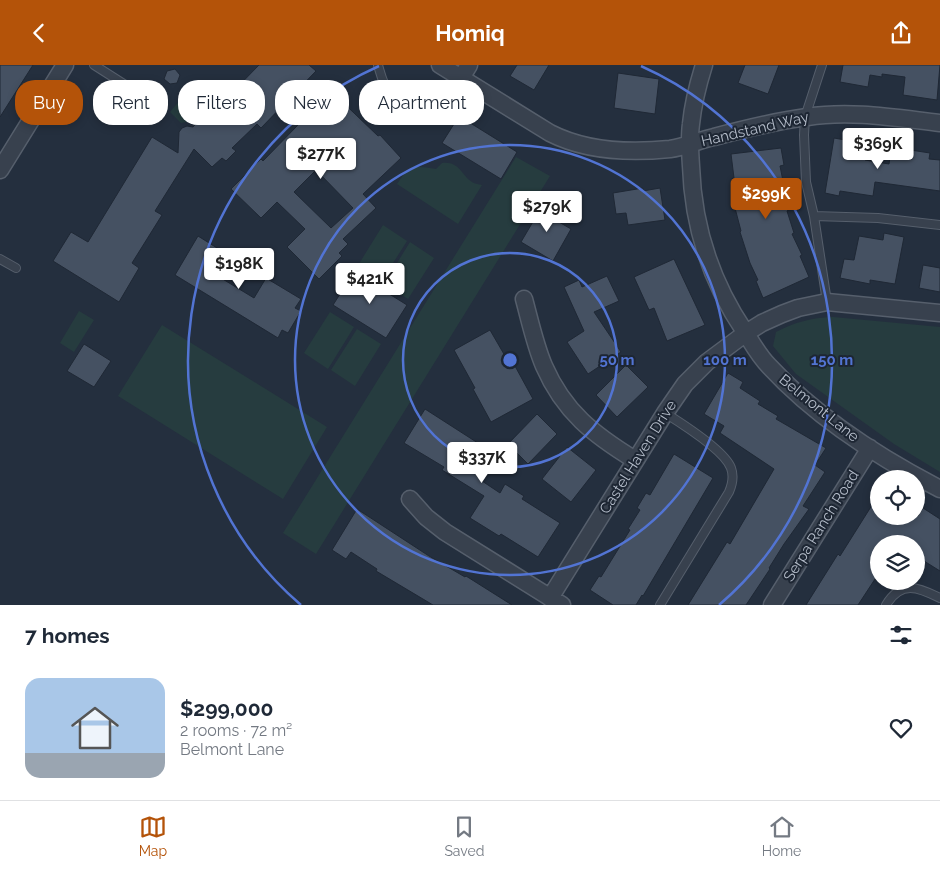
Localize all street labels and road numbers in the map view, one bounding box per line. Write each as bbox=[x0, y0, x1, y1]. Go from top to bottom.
street label: Handstand Way bbox=[699, 108, 811, 150]
street label: Belmont Lane bbox=[775, 370, 863, 446]
street label: Castel Haven Drive bbox=[596, 397, 680, 517]
street label: Serpa Ranch Road bbox=[779, 467, 863, 585]

